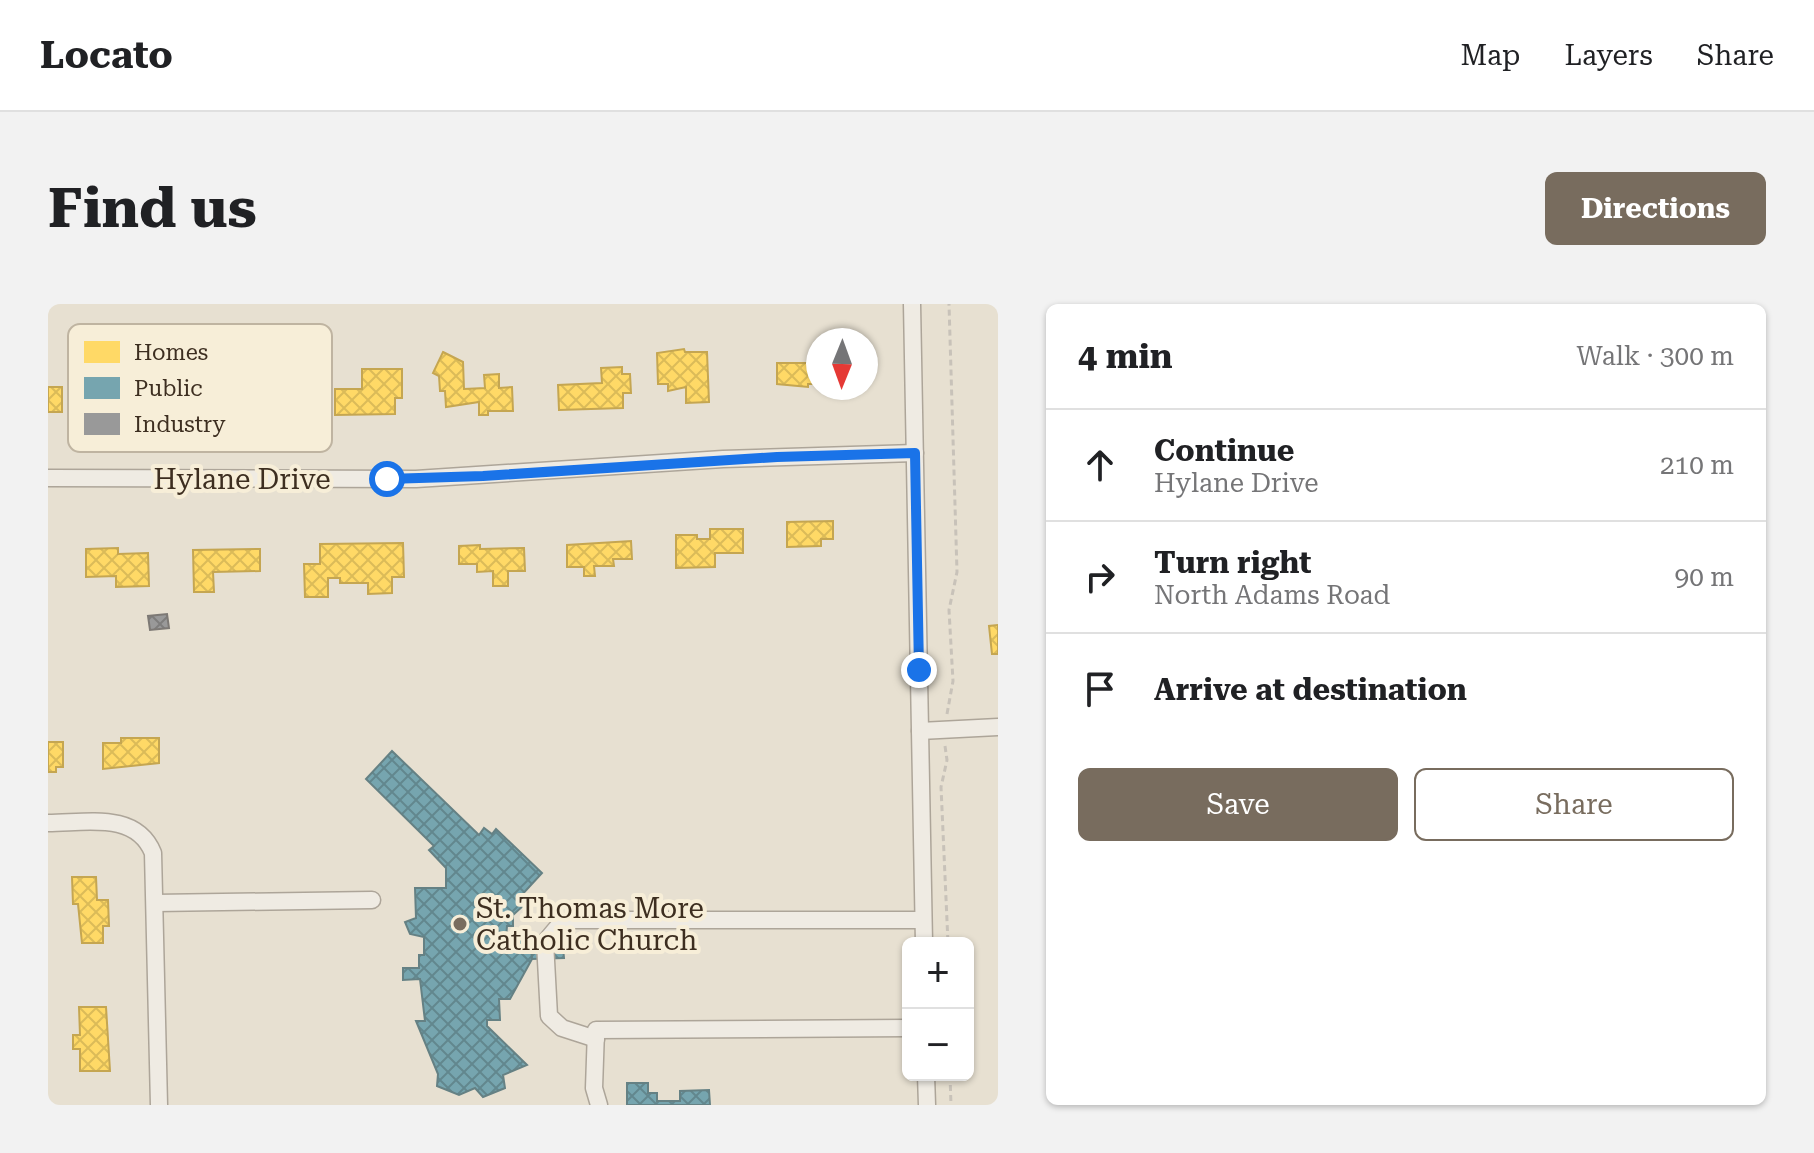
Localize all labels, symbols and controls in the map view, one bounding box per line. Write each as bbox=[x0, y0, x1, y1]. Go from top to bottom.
text: Locato bbox=[40, 33, 173, 77]
text: Map bbox=[1461, 39, 1520, 72]
text: Layers bbox=[1564, 39, 1653, 72]
text: Share bbox=[1697, 39, 1774, 72]
button: Directions bbox=[1545, 172, 1766, 245]
text: Find us bbox=[48, 175, 257, 241]
legend bbox=[68, 324, 332, 452]
north arrow bbox=[806, 328, 878, 400]
text: 4 min bbox=[1078, 336, 1173, 376]
text: Homes bbox=[134, 340, 208, 365]
text: Walk · 300 m bbox=[1576, 341, 1734, 371]
text: Public bbox=[134, 376, 202, 401]
text: Industry bbox=[134, 412, 225, 437]
text: Continue bbox=[1154, 433, 1294, 468]
icon: ahead bbox=[1078, 443, 1122, 487]
text: 210 m bbox=[1660, 450, 1734, 480]
route start bbox=[369, 461, 405, 497]
street label: Hylane Drive bbox=[153, 463, 331, 496]
text: Hylane Drive bbox=[1154, 468, 1319, 498]
text: Turn right bbox=[1154, 545, 1311, 580]
icon: right bbox=[1078, 555, 1122, 599]
text: 90 m bbox=[1675, 562, 1734, 592]
text: North Adams Road bbox=[1154, 580, 1390, 610]
route end bbox=[901, 652, 937, 688]
icon: arrive bbox=[1078, 667, 1122, 711]
text: Arrive at destination bbox=[1154, 672, 1467, 707]
button: Save bbox=[1078, 768, 1398, 841]
button: Share bbox=[1414, 768, 1734, 841]
place label: St. Thomas More Catholic Church bbox=[476, 892, 704, 957]
marker: St. Thomas More Catholic Church bbox=[451, 915, 469, 933]
map controls bbox=[902, 937, 974, 1081]
button: + bbox=[902, 937, 974, 1009]
button: − bbox=[902, 1009, 974, 1081]

